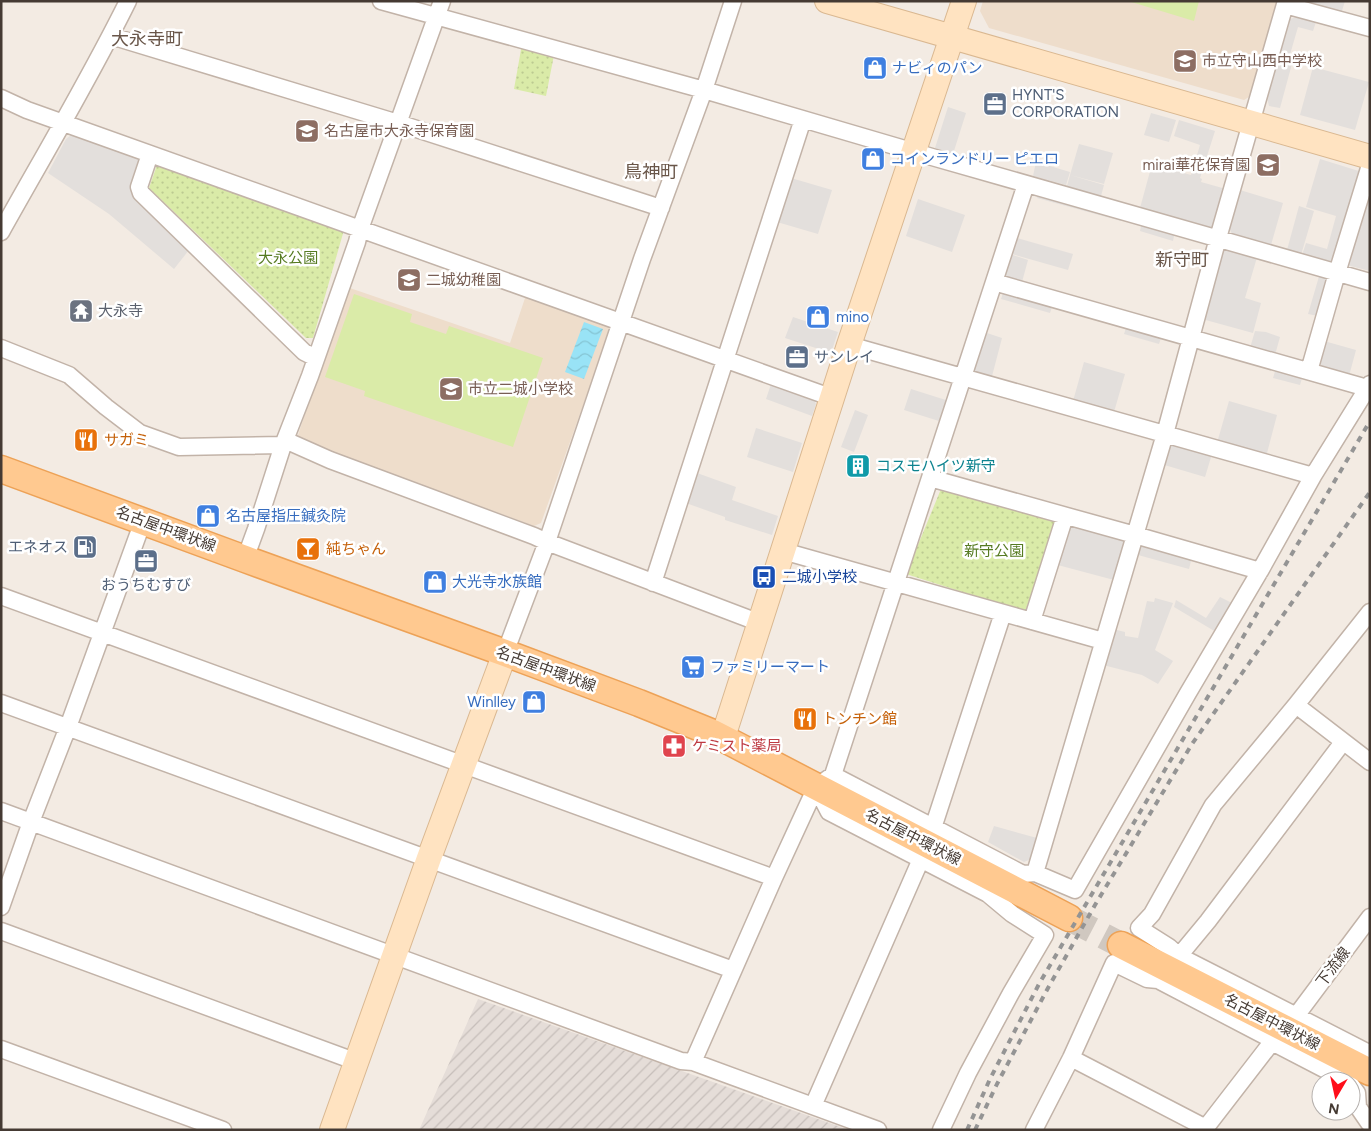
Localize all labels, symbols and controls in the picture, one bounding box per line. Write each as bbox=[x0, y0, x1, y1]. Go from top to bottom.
district label: 大永寺町 bbox=[111, 28, 183, 50]
school or university icon: 市立守山西中学校 bbox=[1172, 48, 1198, 74]
place label: 市立守山西中学校 bbox=[1202, 52, 1322, 70]
shop icon: ナビィのパン bbox=[862, 55, 888, 81]
place label: ナビィのパン bbox=[892, 59, 982, 77]
place label: HYNT'S CORPORATION bbox=[1012, 86, 1119, 121]
office icon: HYNT'S CORPORATION bbox=[982, 91, 1008, 117]
school or university icon: 名古屋市大永寺保育園 bbox=[294, 118, 320, 144]
place label: 名古屋市大永寺保育園 bbox=[324, 122, 474, 140]
shop icon: コインランドリー ピエロ bbox=[860, 146, 886, 172]
place label: コインランドリー ピエロ bbox=[890, 150, 1059, 168]
school or university icon: mirai華花保育園 bbox=[1255, 152, 1281, 178]
place label: mirai華花保育園 bbox=[1143, 156, 1250, 174]
district label: 鳥神町 bbox=[624, 161, 678, 183]
park label: 大永公園 bbox=[258, 249, 318, 267]
district label: 新守町 bbox=[1155, 249, 1209, 271]
school or university icon: 二城幼稚園 bbox=[396, 267, 422, 293]
place label: 二城幼稚園 bbox=[426, 271, 501, 289]
temple icon: 大永寺 bbox=[68, 298, 94, 324]
place label: 大永寺 bbox=[98, 302, 143, 320]
shop icon: mino bbox=[805, 304, 831, 330]
place label: mino bbox=[836, 308, 870, 326]
office icon: サンレイ bbox=[784, 344, 810, 370]
place label: サンレイ bbox=[814, 348, 874, 366]
school or university icon: 市立二城小学校 bbox=[438, 376, 464, 402]
place label: 市立二城小学校 bbox=[468, 380, 573, 398]
restaurant icon: サガミ bbox=[73, 427, 99, 453]
place label: サガミ bbox=[104, 431, 149, 449]
building icon: コスモハイツ新守 bbox=[845, 453, 871, 479]
place label: コスモハイツ新守 bbox=[876, 457, 996, 475]
street label: 名古屋中環状線 bbox=[114, 503, 218, 555]
shop icon: 名古屋指圧鍼灸院 bbox=[195, 503, 221, 529]
place label: 名古屋指圧鍼灸院 bbox=[226, 507, 346, 525]
fuel station icon: エネオス bbox=[72, 534, 98, 560]
bar icon: 純ちゃん bbox=[295, 536, 321, 562]
place label: エネオス bbox=[8, 538, 68, 556]
place label: 純ちゃん bbox=[326, 540, 386, 558]
park label: 新守公園 bbox=[964, 542, 1024, 560]
office icon: おうちむすび bbox=[133, 548, 159, 574]
bus stop icon: 二城小学校 bbox=[751, 564, 777, 590]
place label: 二城小学校 bbox=[782, 568, 857, 586]
shop icon: 大光寺水族館 bbox=[422, 569, 448, 595]
place label: 大光寺水族館 bbox=[452, 573, 542, 591]
place label: おうちむすび bbox=[101, 576, 191, 594]
street label: 名古屋中環状線 bbox=[494, 643, 598, 695]
supermarket icon: ファミリーマート bbox=[680, 654, 706, 680]
place label: ファミリーマート bbox=[710, 658, 830, 676]
shop icon: Winlley bbox=[521, 689, 547, 715]
place label: Winlley bbox=[467, 693, 516, 711]
restaurant icon: トンチン館 bbox=[792, 706, 818, 732]
place label: トンチン館 bbox=[822, 710, 897, 728]
pharmacy icon: ケミスト薬局 bbox=[661, 733, 687, 759]
place label: ケミスト薬局 bbox=[692, 737, 782, 755]
street label: 名古屋中環状線 bbox=[862, 805, 964, 869]
street label: 下流線 bbox=[1312, 944, 1354, 990]
street label: 名古屋中環状線 bbox=[1221, 990, 1323, 1054]
north arrow bbox=[1311, 1071, 1361, 1121]
text: N bbox=[1327, 1099, 1341, 1118]

